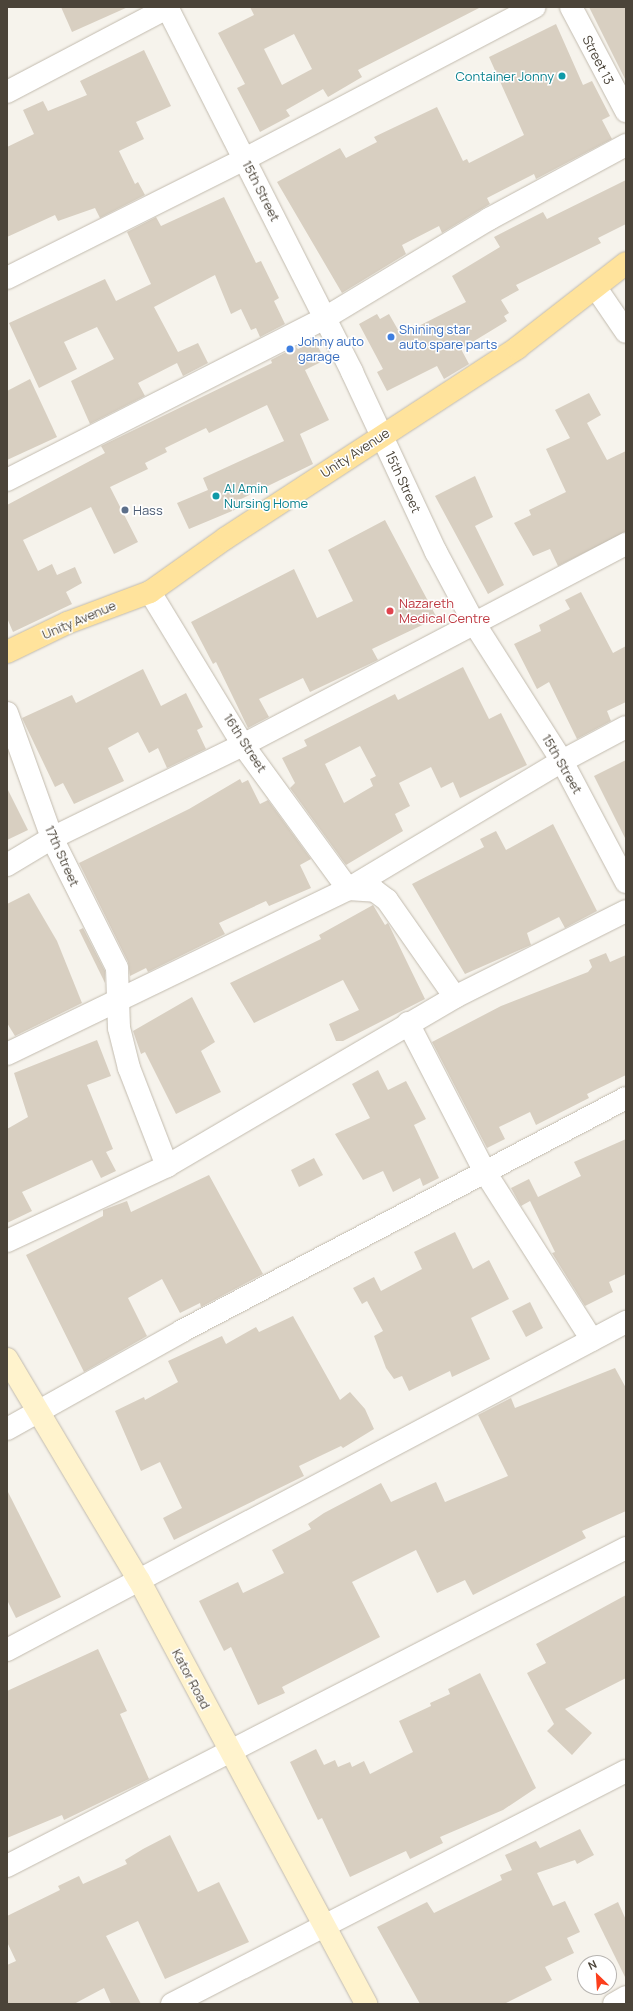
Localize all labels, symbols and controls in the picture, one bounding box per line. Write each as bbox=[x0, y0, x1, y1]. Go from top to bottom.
street label: Street 13 bbox=[579, 33, 617, 87]
place label: Container Jonny bbox=[456, 68, 554, 84]
marker: Container Jonny bbox=[557, 71, 567, 81]
street label: 15th Street bbox=[239, 158, 283, 224]
place label: Shining star auto spare parts bbox=[399, 322, 497, 353]
marker: Shining star auto spare parts bbox=[386, 332, 396, 342]
place label: Johny auto garage bbox=[298, 334, 364, 365]
marker: Johny auto garage bbox=[285, 344, 295, 354]
street label: Unity Avenue bbox=[318, 425, 392, 481]
street label: 15th Street bbox=[382, 449, 424, 515]
place label: Al Amin Nursing Home bbox=[224, 481, 308, 512]
marker: Al Amin Nursing Home bbox=[211, 491, 221, 501]
place label: Hass bbox=[133, 502, 163, 518]
marker: Hass bbox=[120, 505, 130, 515]
place label: Nazareth Medical Centre bbox=[399, 596, 490, 627]
street label: Unity Avenue bbox=[40, 597, 118, 643]
marker: Nazareth Medical Centre bbox=[384, 605, 396, 617]
street label: 16th Street bbox=[220, 711, 270, 775]
street label: 15th Street bbox=[539, 731, 585, 797]
street label: 17th Street bbox=[42, 823, 82, 889]
street label: Kator Road bbox=[169, 1646, 213, 1712]
north arrow bbox=[577, 1955, 617, 1995]
text: N bbox=[585, 1956, 599, 1973]

